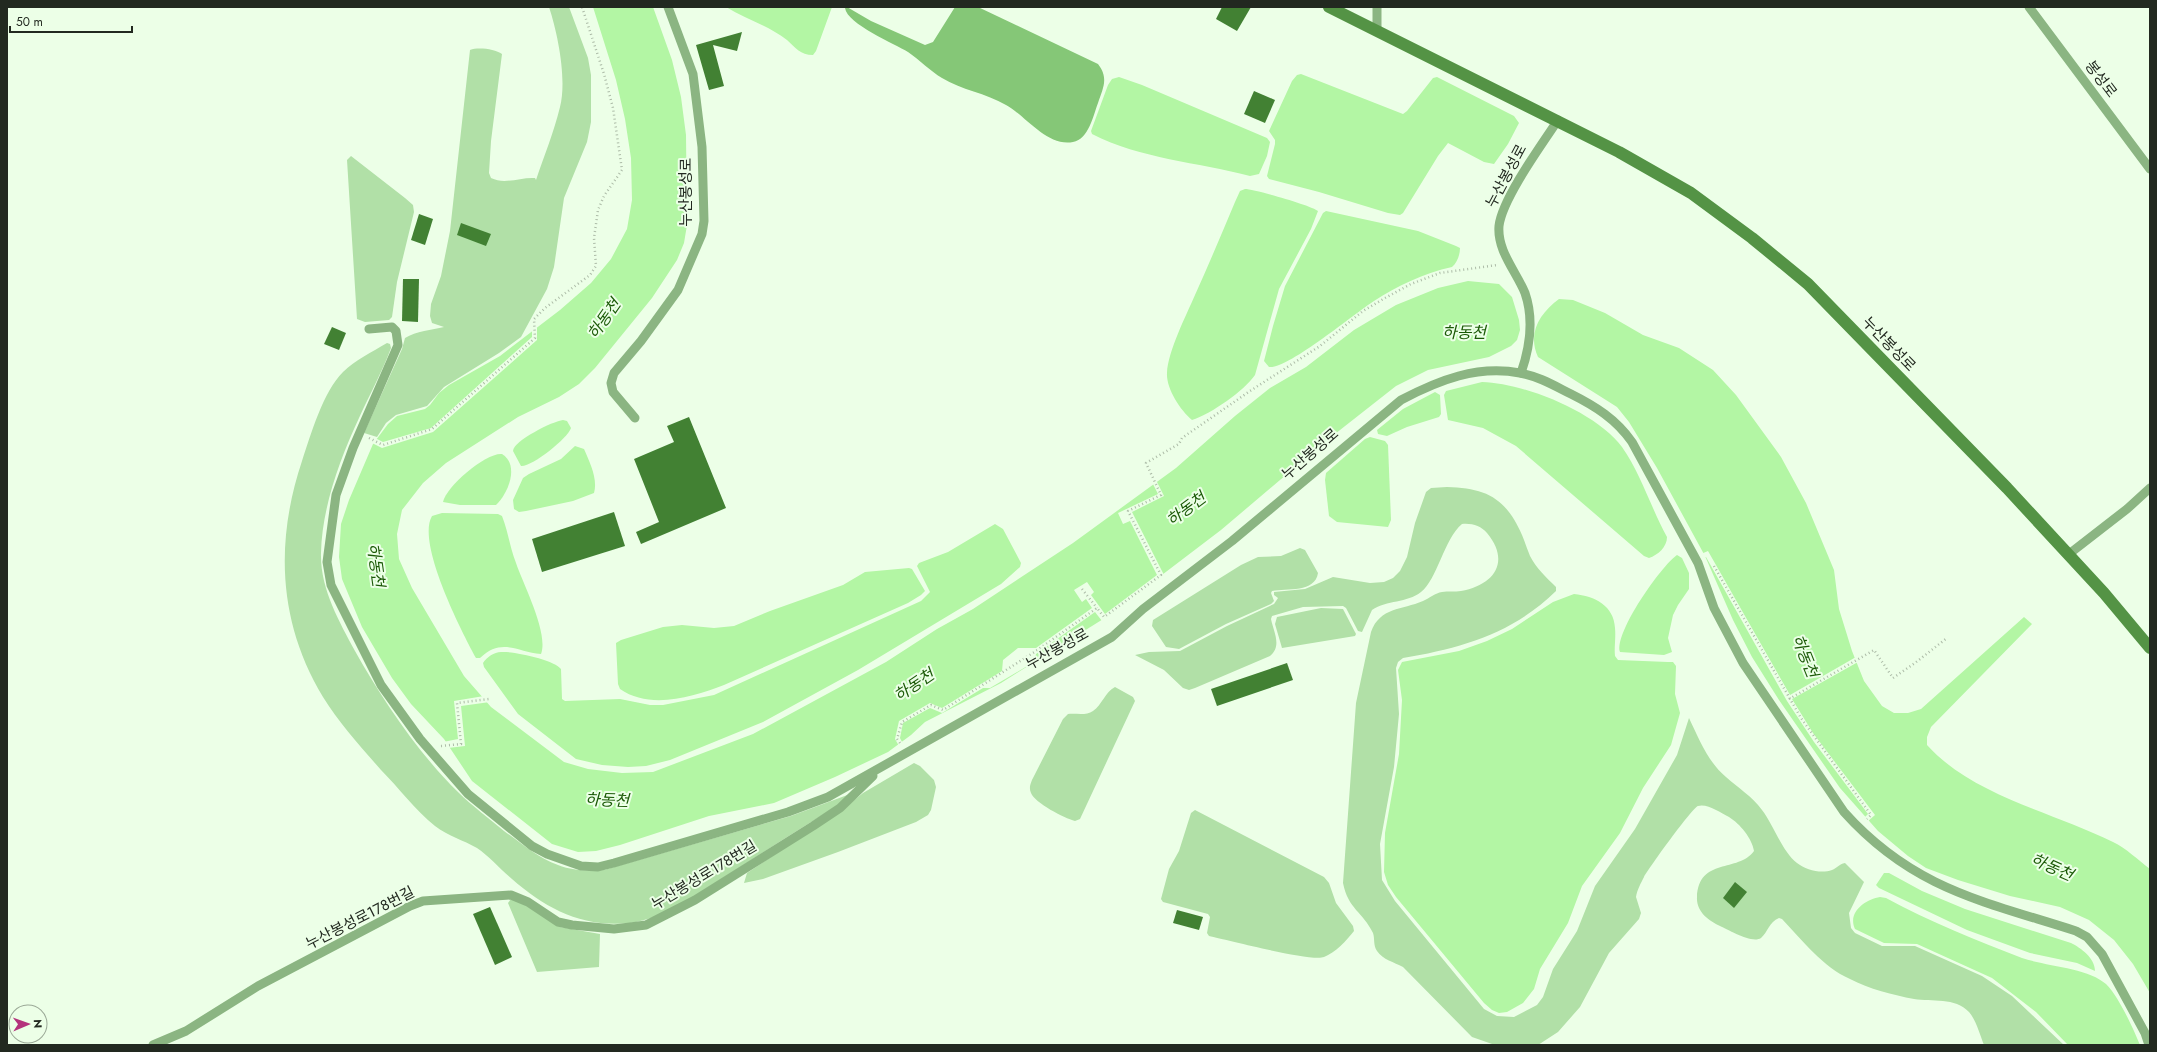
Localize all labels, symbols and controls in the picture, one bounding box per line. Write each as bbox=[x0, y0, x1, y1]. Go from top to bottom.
scale bar bbox=[10, 8, 132, 34]
text: 50 m bbox=[16, 13, 43, 31]
street label: 봉성로 bbox=[2080, 56, 2122, 102]
street label: 누산봉성로 bbox=[1480, 140, 1532, 212]
street label: 누산봉성로 bbox=[675, 157, 697, 227]
water label: 하동천 bbox=[582, 292, 627, 344]
street label: 누산봉성로 bbox=[1857, 312, 1921, 376]
water label: 하동천 bbox=[1442, 321, 1488, 344]
street label: 누산봉성로 bbox=[1277, 423, 1343, 485]
water label: 하동천 bbox=[1161, 485, 1212, 531]
water label: 하동천 bbox=[362, 542, 391, 591]
street label: 누산봉성로 bbox=[1021, 623, 1093, 675]
water label: 하동천 bbox=[1786, 631, 1825, 683]
water label: 하동천 bbox=[889, 662, 941, 707]
water label: 하동천 bbox=[585, 788, 632, 812]
street label: 누산봉성로178번길 bbox=[647, 835, 761, 915]
water label: 하동천 bbox=[2027, 848, 2079, 887]
street label: 누산봉성로178번길 bbox=[302, 881, 418, 955]
north arrow bbox=[8, 1004, 48, 1044]
text: N bbox=[30, 1019, 46, 1028]

